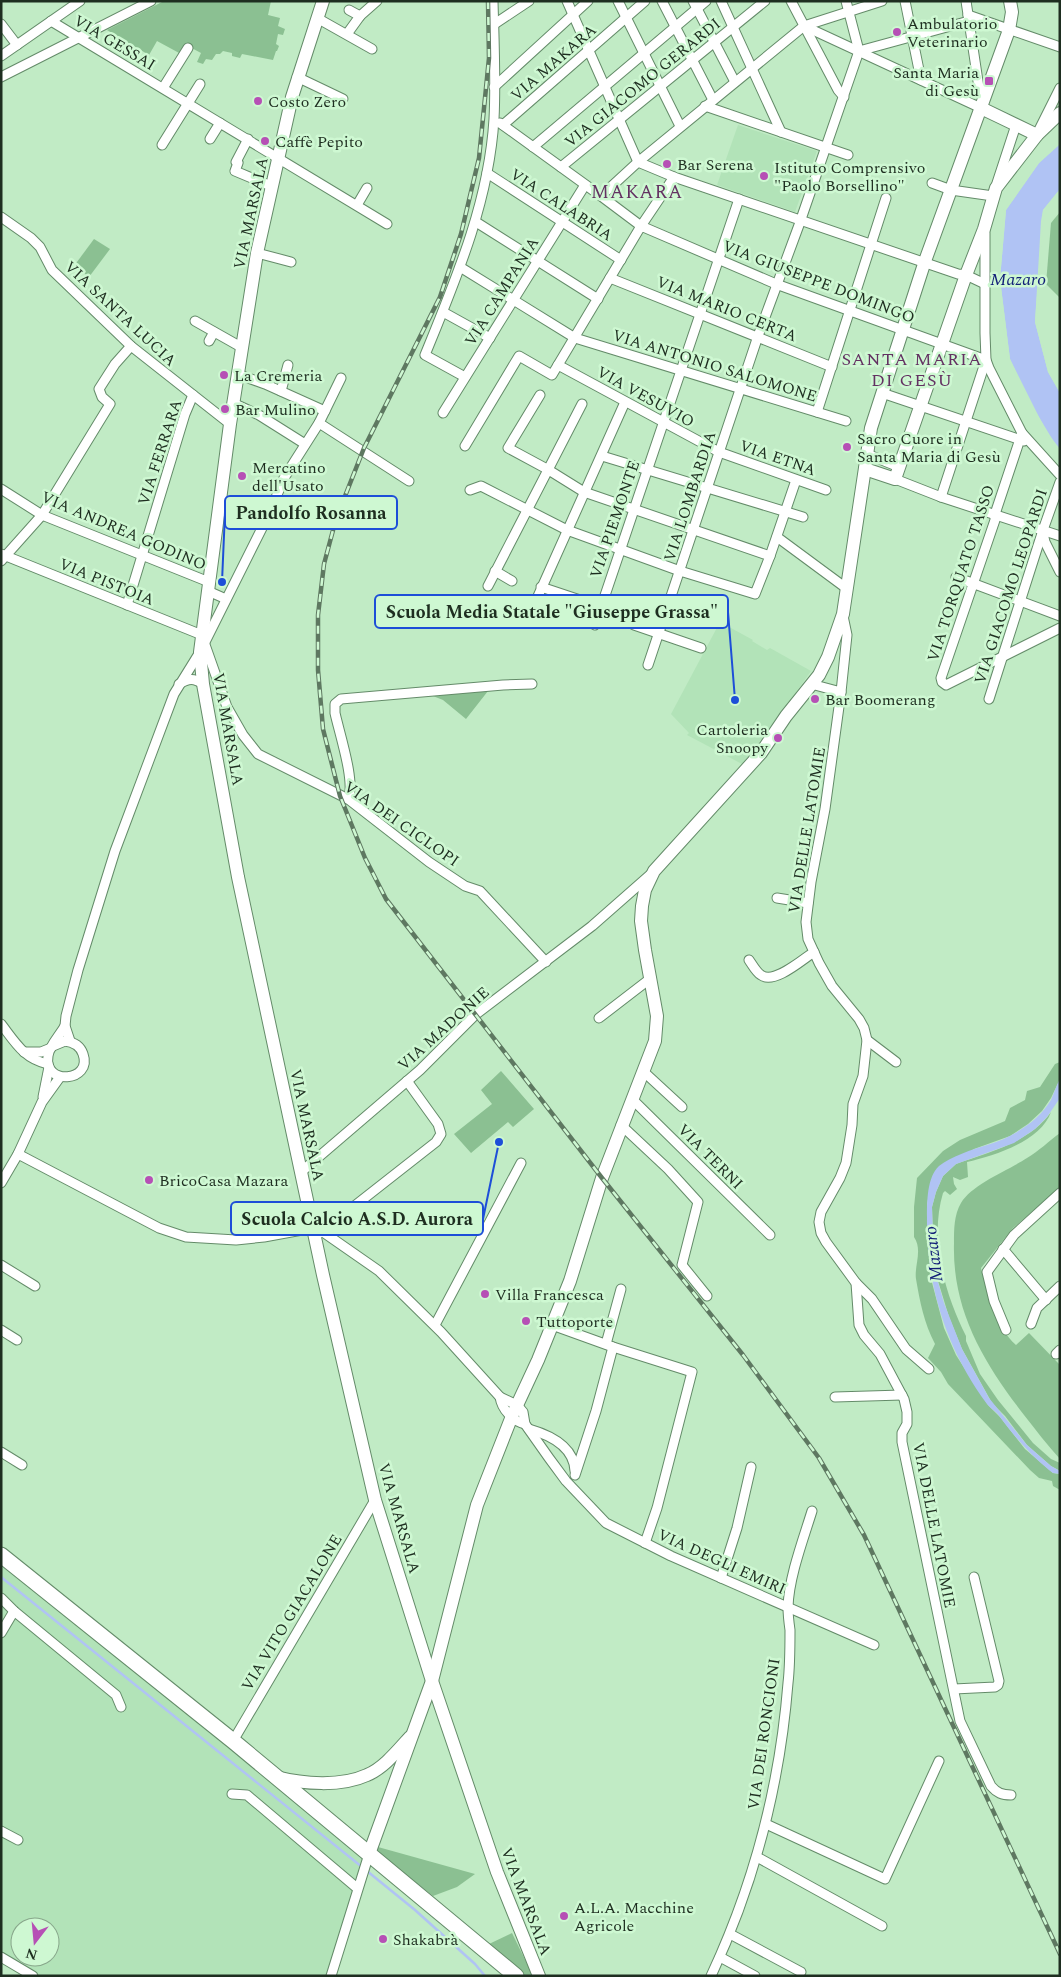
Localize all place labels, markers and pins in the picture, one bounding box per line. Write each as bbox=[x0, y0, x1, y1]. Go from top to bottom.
place label: Ambulatorio Veterinario bbox=[907, 12, 997, 54]
marker: Ambulatorio Veterinario bbox=[891, 26, 903, 38]
place label: Santa Maria di Gesù bbox=[893, 61, 979, 103]
marker: Santa Maria di Gesù bbox=[983, 75, 995, 87]
place label: Costo Zero bbox=[268, 90, 346, 114]
marker: Costo Zero bbox=[252, 95, 264, 107]
place label: Caffè Pepito bbox=[275, 130, 363, 154]
marker: Caffè Pepito bbox=[259, 135, 271, 147]
place label: Bar Serena bbox=[677, 153, 754, 177]
place label: Istituto Comprensivo "Paolo Borsellino" bbox=[774, 156, 925, 198]
marker: Bar Serena bbox=[661, 158, 673, 170]
marker: Istituto Comprensivo "Paolo Borsellino" bbox=[758, 170, 770, 182]
place label: La Cremeria bbox=[234, 364, 323, 388]
marker: La Cremeria bbox=[218, 369, 230, 381]
place label: Bar Mulino bbox=[235, 398, 316, 422]
marker: Bar Mulino bbox=[219, 403, 231, 415]
place label: Sacro Cuore in Santa Maria di Gesù bbox=[857, 427, 1001, 469]
marker: Sacro Cuore in Santa Maria di Gesù bbox=[841, 441, 853, 453]
place label: Mercatino dell'Usato bbox=[252, 456, 326, 498]
marker: Mercatino dell'Usato bbox=[236, 470, 248, 482]
callout: Pandolfo Rosanna bbox=[225, 496, 397, 529]
callout: Scuola Media Statale "Giuseppe Grassa" bbox=[375, 595, 728, 628]
place label: Bar Boomerang bbox=[825, 688, 936, 712]
marker: Bar Boomerang bbox=[809, 693, 821, 705]
place label: Cartoleria Snoopy bbox=[696, 718, 769, 760]
marker: Cartoleria Snoopy bbox=[772, 732, 784, 744]
place label: BricoCasa Mazara bbox=[159, 1169, 288, 1193]
marker: BricoCasa Mazara bbox=[143, 1174, 155, 1186]
callout: Scuola Calcio A.S.D. Aurora bbox=[231, 1202, 483, 1235]
place label: Villa Francesca bbox=[495, 1283, 604, 1307]
marker: Villa Francesca bbox=[479, 1288, 491, 1300]
place label: Tuttoporte bbox=[536, 1310, 613, 1334]
marker: Tuttoporte bbox=[520, 1315, 532, 1327]
place label: A.L.A. Macchine Agricole bbox=[574, 1896, 694, 1938]
marker: A.L.A. Macchine Agricole bbox=[558, 1910, 570, 1922]
place label: Shakabrà bbox=[393, 1928, 458, 1952]
marker: Shakabrà bbox=[377, 1933, 389, 1945]

